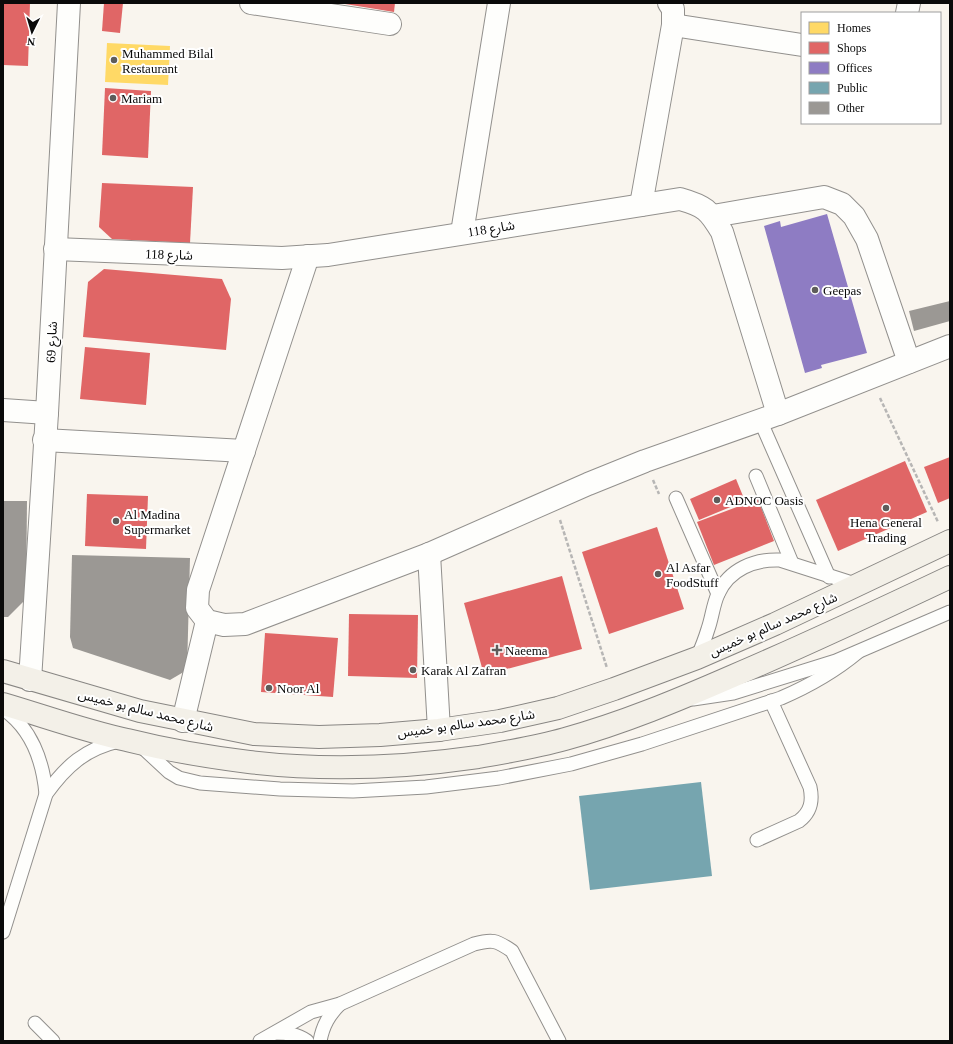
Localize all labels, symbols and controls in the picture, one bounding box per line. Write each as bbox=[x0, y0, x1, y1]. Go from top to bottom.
north arrow bbox=[12, 12, 52, 52]
legend bbox=[801, 12, 941, 124]
text: Homes bbox=[837, 21, 871, 35]
text: N bbox=[27, 36, 36, 48]
text: Shops bbox=[837, 41, 867, 55]
place label: Muhammed Bilal Restaurant bbox=[122, 46, 214, 76]
marker: Muhammed Bilal Restaurant bbox=[109, 55, 119, 65]
text: Offices bbox=[837, 61, 872, 75]
text: Public bbox=[837, 81, 868, 95]
place label: Mariam bbox=[121, 91, 162, 106]
marker: Mariam bbox=[108, 93, 118, 103]
text: Other bbox=[837, 101, 864, 115]
street label: شارع 118 bbox=[466, 217, 516, 243]
street label: شارع 118 bbox=[145, 246, 193, 266]
place label: Geepas bbox=[823, 283, 861, 298]
marker: Geepas bbox=[810, 285, 820, 295]
street label: شارع 69 bbox=[43, 321, 63, 363]
place label: ADNOC Oasis bbox=[725, 493, 803, 508]
marker: ADNOC Oasis bbox=[712, 495, 722, 505]
marker: Hena General Trading bbox=[881, 503, 891, 513]
place label: Al Madina Supermarket bbox=[124, 507, 191, 537]
place label: Hena General Trading bbox=[850, 515, 922, 545]
marker: Al Madina Supermarket bbox=[111, 516, 121, 526]
place label: Al Asfar FoodStuff bbox=[666, 560, 719, 590]
marker: Al Asfar FoodStuff bbox=[653, 569, 663, 579]
street label: شارع محمد سالم بو خميس bbox=[707, 589, 841, 662]
place label: Naeema bbox=[505, 643, 548, 658]
marker: Naeema bbox=[492, 645, 502, 655]
place label: Karak Al Zafran bbox=[421, 663, 507, 678]
marker: Karak Al Zafran bbox=[408, 665, 418, 675]
place label: Noor Al bbox=[277, 681, 320, 696]
marker: Noor Al bbox=[264, 683, 274, 693]
street label: شارع محمد سالم بو خميس bbox=[76, 686, 215, 737]
street label: شارع محمد سالم بو خميس bbox=[396, 706, 536, 744]

